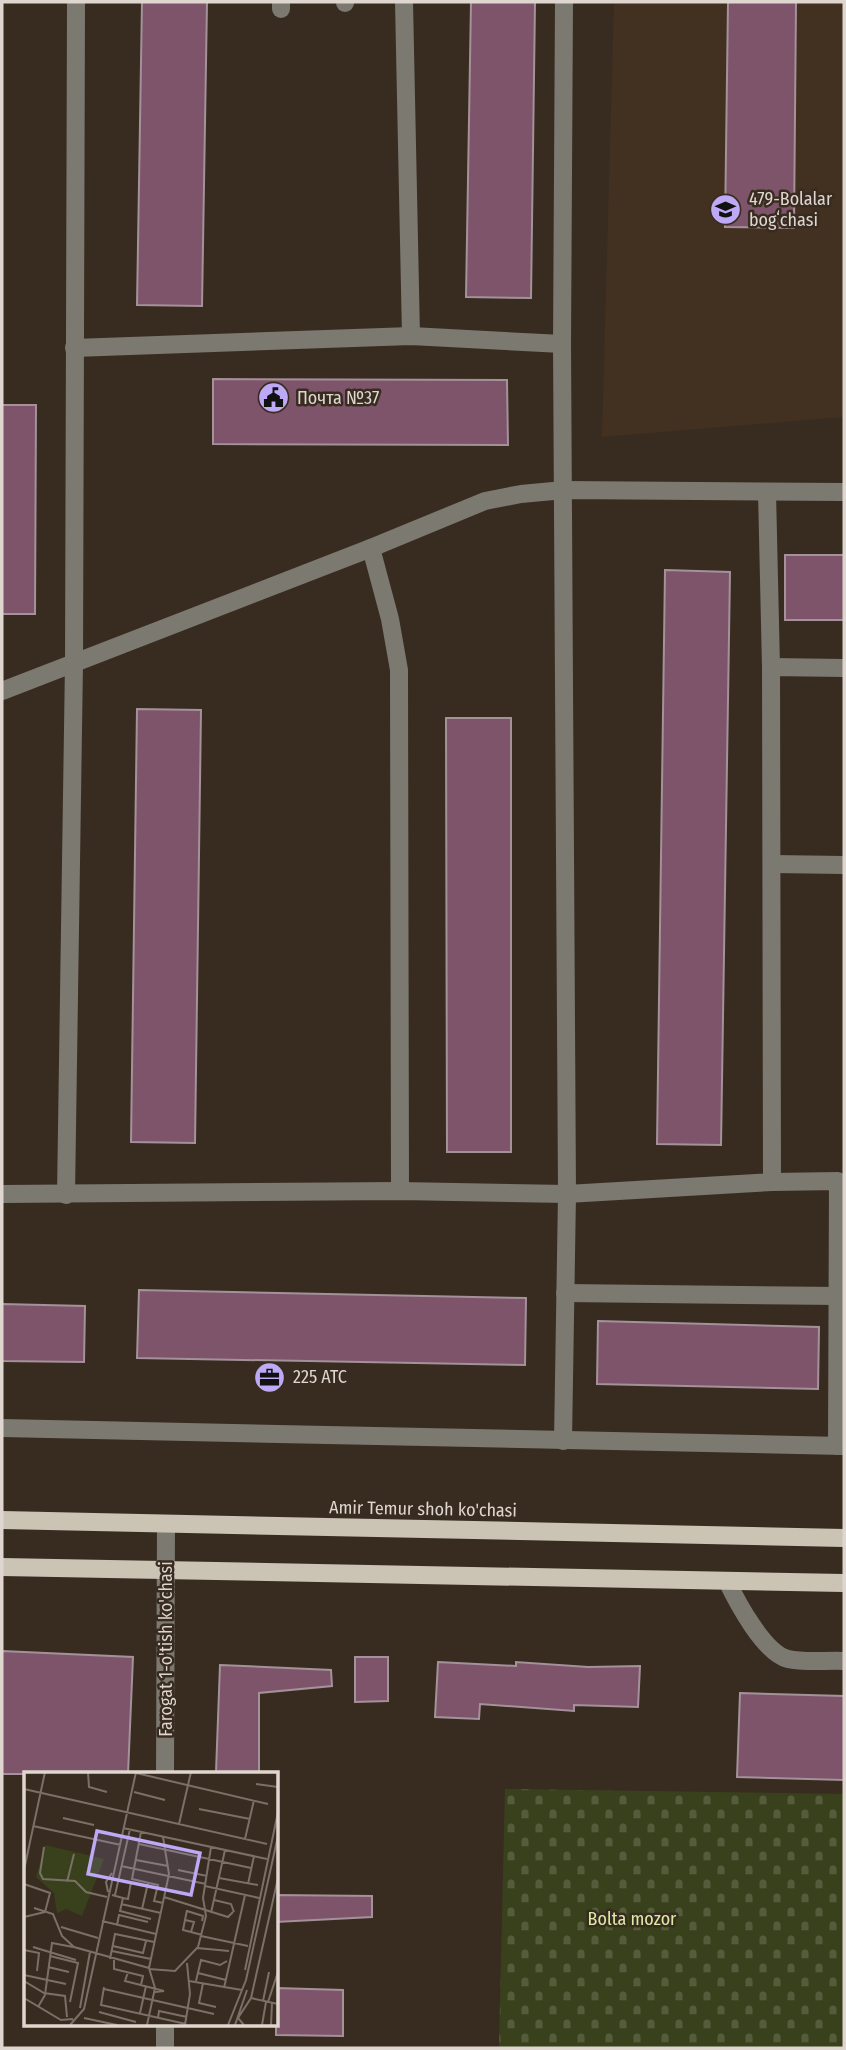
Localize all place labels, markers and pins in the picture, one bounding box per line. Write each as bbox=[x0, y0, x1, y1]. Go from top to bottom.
place label: 479-Bolalar bogʻchasi bbox=[749, 188, 833, 231]
school or university icon: 479-Bolalar bogʻchasi bbox=[709, 192, 743, 226]
public building icon: Почта №37 bbox=[257, 381, 291, 415]
place label: Почта №37 bbox=[297, 387, 379, 409]
office icon: 225 АТС bbox=[253, 1360, 287, 1394]
place label: 225 АТС bbox=[293, 1366, 347, 1388]

